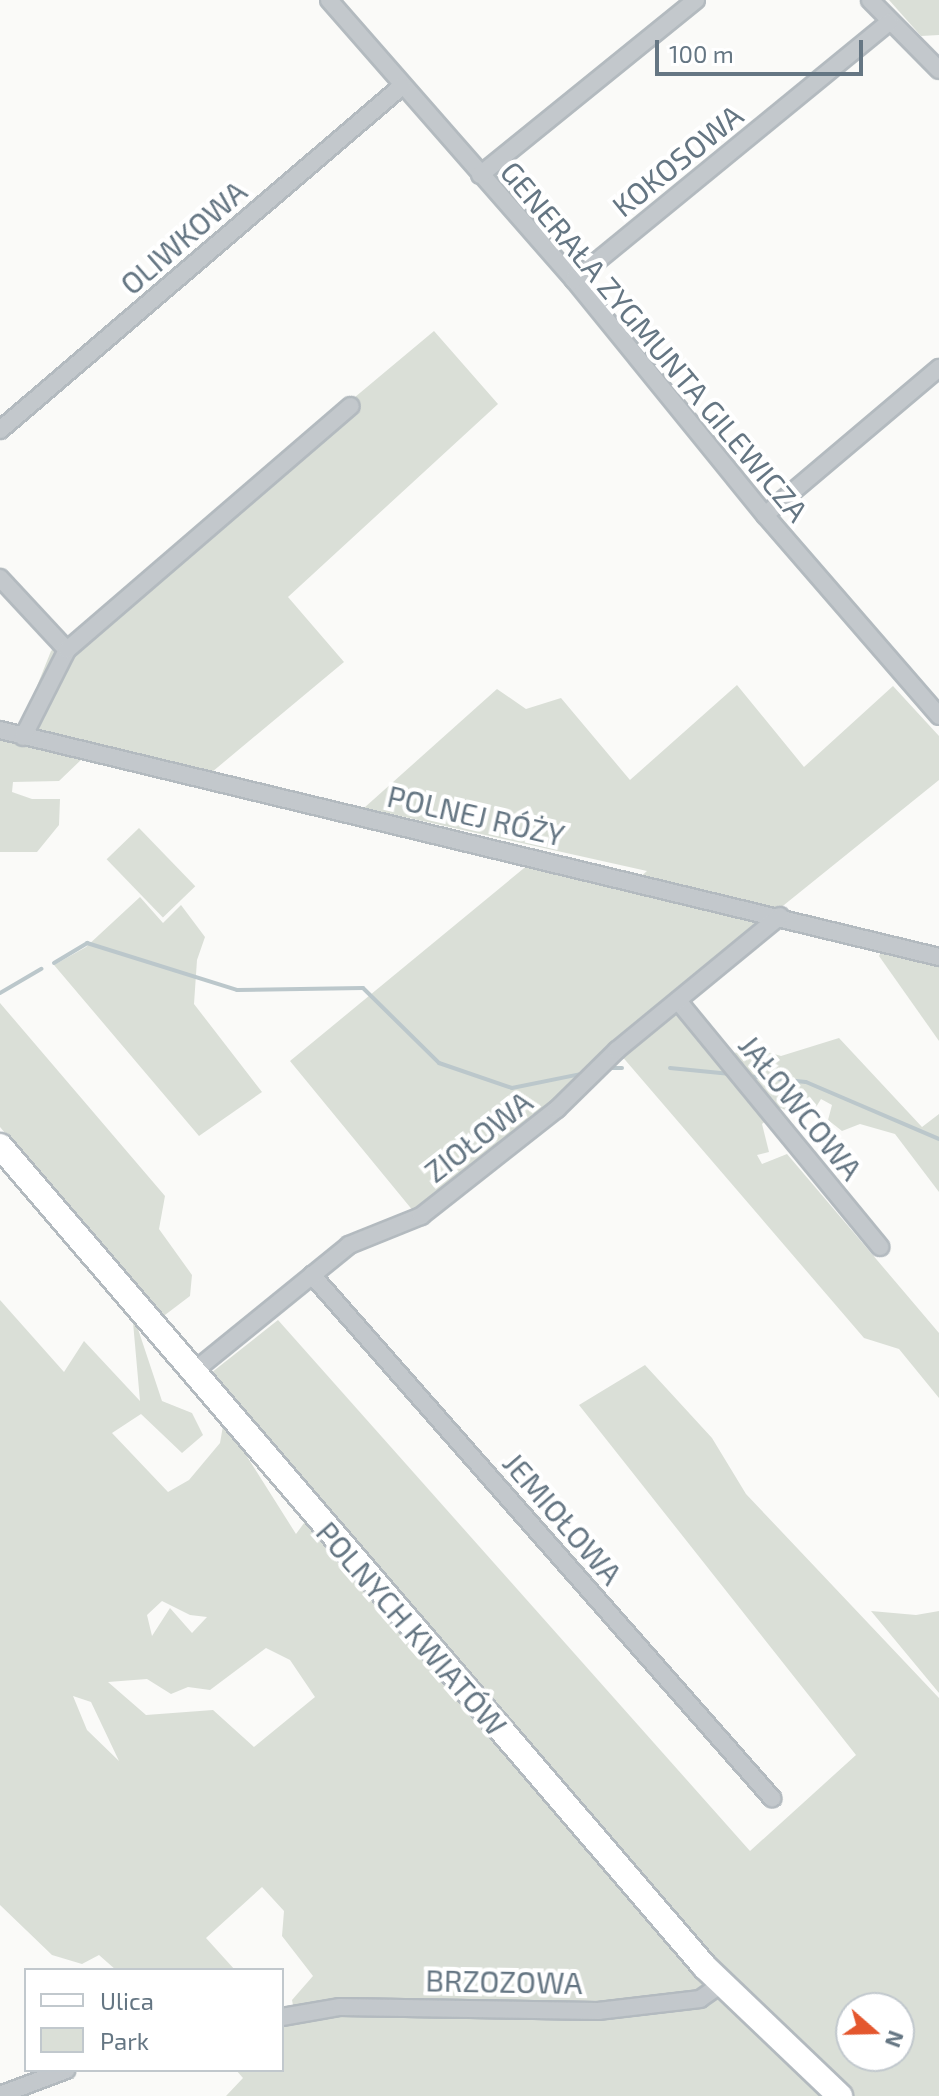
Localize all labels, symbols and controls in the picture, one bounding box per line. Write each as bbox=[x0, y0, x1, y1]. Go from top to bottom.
scale bar bbox=[659, 24, 867, 74]
text: 100 m bbox=[669, 39, 734, 68]
street label: KOKOSOWA bbox=[604, 96, 750, 224]
street label: GENERAŁA ZYGMUNTA GILEWICZA bbox=[493, 153, 817, 529]
street label: OLIWKOWA bbox=[113, 172, 253, 302]
street label: POLNEJ RÓŻY bbox=[384, 777, 568, 853]
street label: JAŁOWCOWA bbox=[732, 1027, 870, 1187]
street label: ZIOŁOWA bbox=[417, 1083, 539, 1189]
street label: JEMIOŁOWA bbox=[496, 1445, 630, 1591]
street label: POLNYCH KWIATÓW bbox=[309, 1514, 515, 1742]
street label: BRZOZOWA bbox=[425, 1962, 583, 2000]
legend bbox=[24, 1968, 284, 2072]
text: Ulica bbox=[100, 1986, 154, 2015]
north arrow bbox=[835, 1992, 915, 2072]
text: Park bbox=[100, 2026, 149, 2055]
text: N bbox=[881, 2028, 911, 2051]

